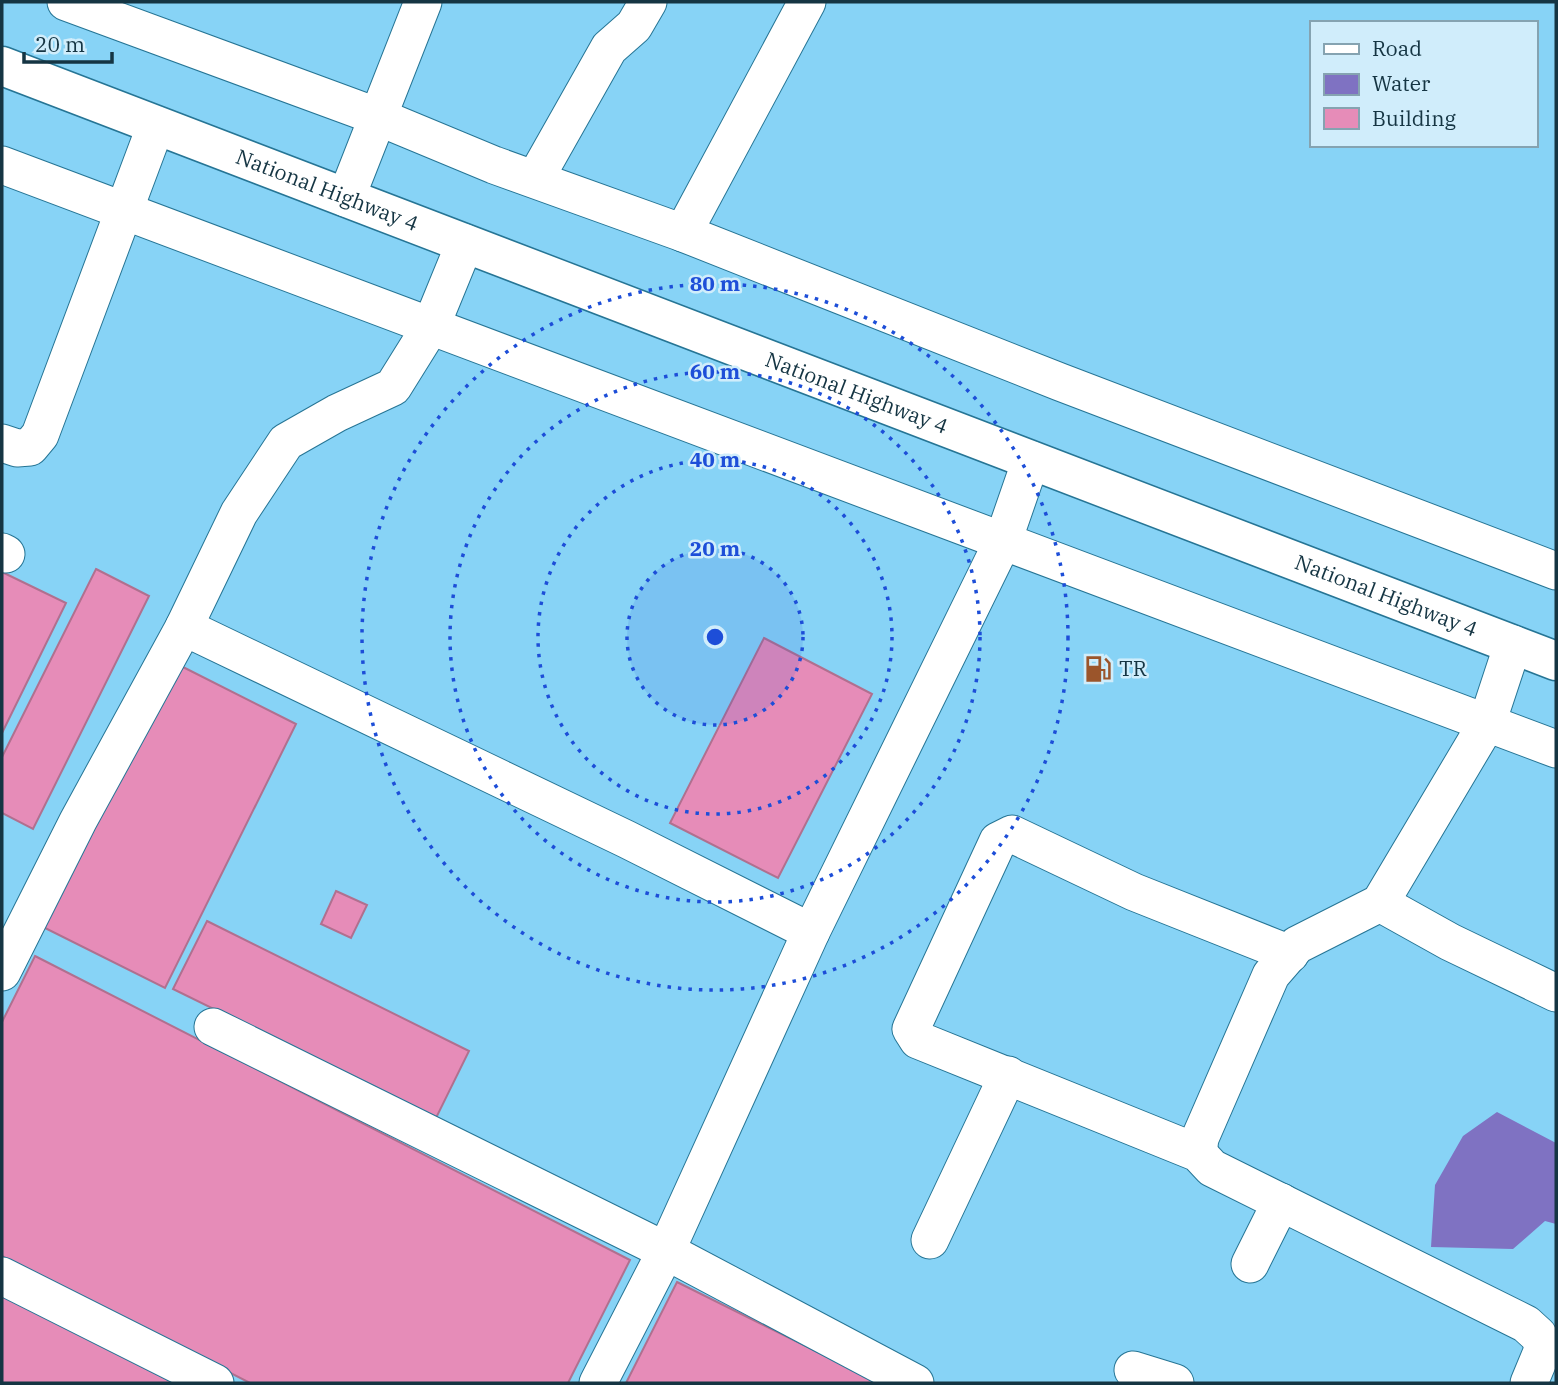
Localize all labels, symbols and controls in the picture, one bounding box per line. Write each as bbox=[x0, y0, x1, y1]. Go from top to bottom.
scale bar bbox=[24, 21, 112, 65]
legend bbox=[1310, 21, 1537, 147]
text: 20 m bbox=[35, 30, 85, 58]
text: Road bbox=[1372, 34, 1422, 62]
text: Water bbox=[1372, 69, 1431, 97]
text: Building bbox=[1372, 104, 1457, 132]
street label: National Highway 4 bbox=[232, 142, 423, 237]
text: 80 m bbox=[690, 269, 740, 297]
street label: National Highway 4 bbox=[762, 345, 952, 440]
text: 60 m bbox=[690, 357, 740, 385]
text: 40 m bbox=[690, 445, 740, 473]
text: 20 m bbox=[690, 534, 740, 562]
street label: National Highway 4 bbox=[1291, 547, 1482, 643]
centre of rings bbox=[703, 625, 727, 649]
fuel station icon: TR bbox=[1083, 654, 1113, 684]
place label: TR bbox=[1119, 654, 1147, 682]

